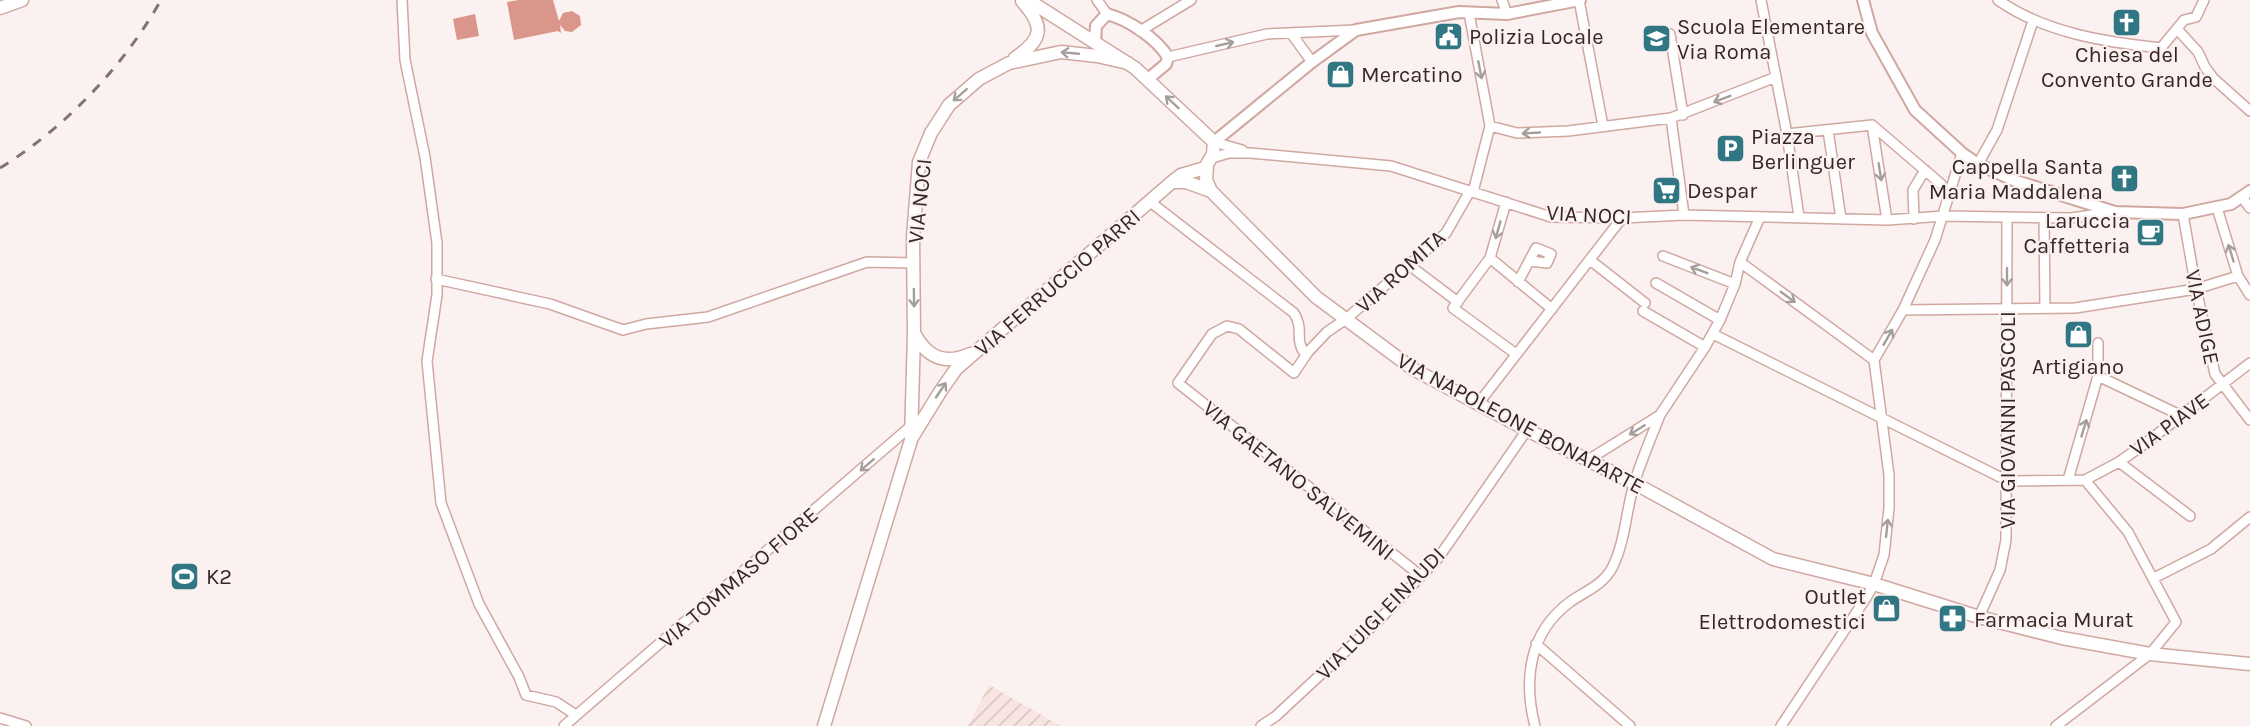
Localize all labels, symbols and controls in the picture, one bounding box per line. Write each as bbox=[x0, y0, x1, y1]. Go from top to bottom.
church icon: Chiesa del Convento Grande bbox=[2111, 6, 2143, 38]
place label: Scuola Elementare Via Roma bbox=[1677, 14, 1865, 65]
public building icon: Polizia Locale bbox=[1432, 20, 1464, 52]
school or university icon: Scuola Elementare Via Roma bbox=[1640, 23, 1672, 55]
place label: Polizia Locale bbox=[1469, 24, 1603, 50]
one-way arrow bbox=[1215, 38, 1234, 50]
place label: Chiesa del Convento Grande bbox=[2041, 42, 2213, 93]
one-way arrow bbox=[1061, 47, 1081, 58]
shop icon: Mercatino bbox=[1324, 58, 1356, 90]
one-way arrow bbox=[1475, 60, 1486, 80]
place label: Mercatino bbox=[1361, 62, 1462, 88]
one-way arrow bbox=[953, 88, 968, 102]
one-way arrow bbox=[1164, 95, 1179, 109]
one-way arrow bbox=[1713, 95, 1732, 106]
place label: Piazza Berlinguer bbox=[1751, 124, 1855, 175]
one-way arrow bbox=[1522, 127, 1542, 138]
parking icon: Piazza Berlinguer bbox=[1714, 133, 1746, 165]
place label: Cappella Santa Maria Maddalena bbox=[1929, 154, 2103, 205]
street label: VIA NOCI bbox=[903, 157, 937, 245]
one-way arrow bbox=[1874, 162, 1885, 182]
church icon: Cappella Santa Maria Maddalena bbox=[2108, 163, 2140, 195]
supermarket icon: Despar bbox=[1650, 174, 1682, 206]
place label: Despar bbox=[1687, 178, 1757, 204]
street label: VIA NOCI bbox=[1546, 200, 1632, 230]
street label: VIA FERRUCCIO PARRI bbox=[969, 204, 1146, 362]
place label: Laruccia Caffetteria bbox=[2024, 208, 2130, 259]
cafe icon: Laruccia Caffetteria bbox=[2135, 217, 2167, 249]
one-way arrow bbox=[1492, 220, 1503, 239]
street label: VIA ROMITA bbox=[1350, 225, 1451, 319]
one-way arrow bbox=[2225, 244, 2236, 263]
one-way arrow bbox=[1690, 264, 1709, 275]
one-way arrow bbox=[2001, 266, 2013, 286]
street label: VIA ADIGE bbox=[2179, 267, 2225, 367]
one-way arrow bbox=[908, 288, 920, 308]
one-way arrow bbox=[1779, 291, 1795, 303]
street label: VIA GIOVANNI PASCOLI bbox=[1995, 311, 2021, 529]
shop icon: Artigiano bbox=[2062, 318, 2094, 350]
one-way arrow bbox=[1882, 329, 1894, 346]
street label: VIA NAPOLEONE BONAPARTE bbox=[1392, 348, 1649, 500]
place label: Artigiano bbox=[2032, 354, 2124, 380]
one-way arrow bbox=[935, 383, 947, 399]
street label: VIA PIAVE bbox=[2125, 387, 2214, 462]
street label: VIA GAETANO SALVEMINI bbox=[1197, 396, 1399, 566]
one-way arrow bbox=[2079, 419, 2090, 438]
one-way arrow bbox=[1629, 424, 1645, 436]
one-way arrow bbox=[860, 458, 875, 472]
street label: VIA TOMMASO FIORE bbox=[654, 502, 823, 654]
one-way arrow bbox=[1882, 518, 1893, 538]
street label: VIA LUIGI EINAUDI bbox=[1311, 542, 1451, 685]
sports icon: K2 bbox=[169, 560, 201, 592]
place label: K2 bbox=[206, 564, 232, 590]
place label: Outlet Elettrodomestici bbox=[1698, 584, 1866, 635]
shop icon: Outlet Elettrodomestici bbox=[1871, 593, 1903, 625]
pharmacy icon: Farmacia Murat bbox=[1937, 603, 1969, 635]
place label: Farmacia Murat bbox=[1974, 607, 2133, 633]

